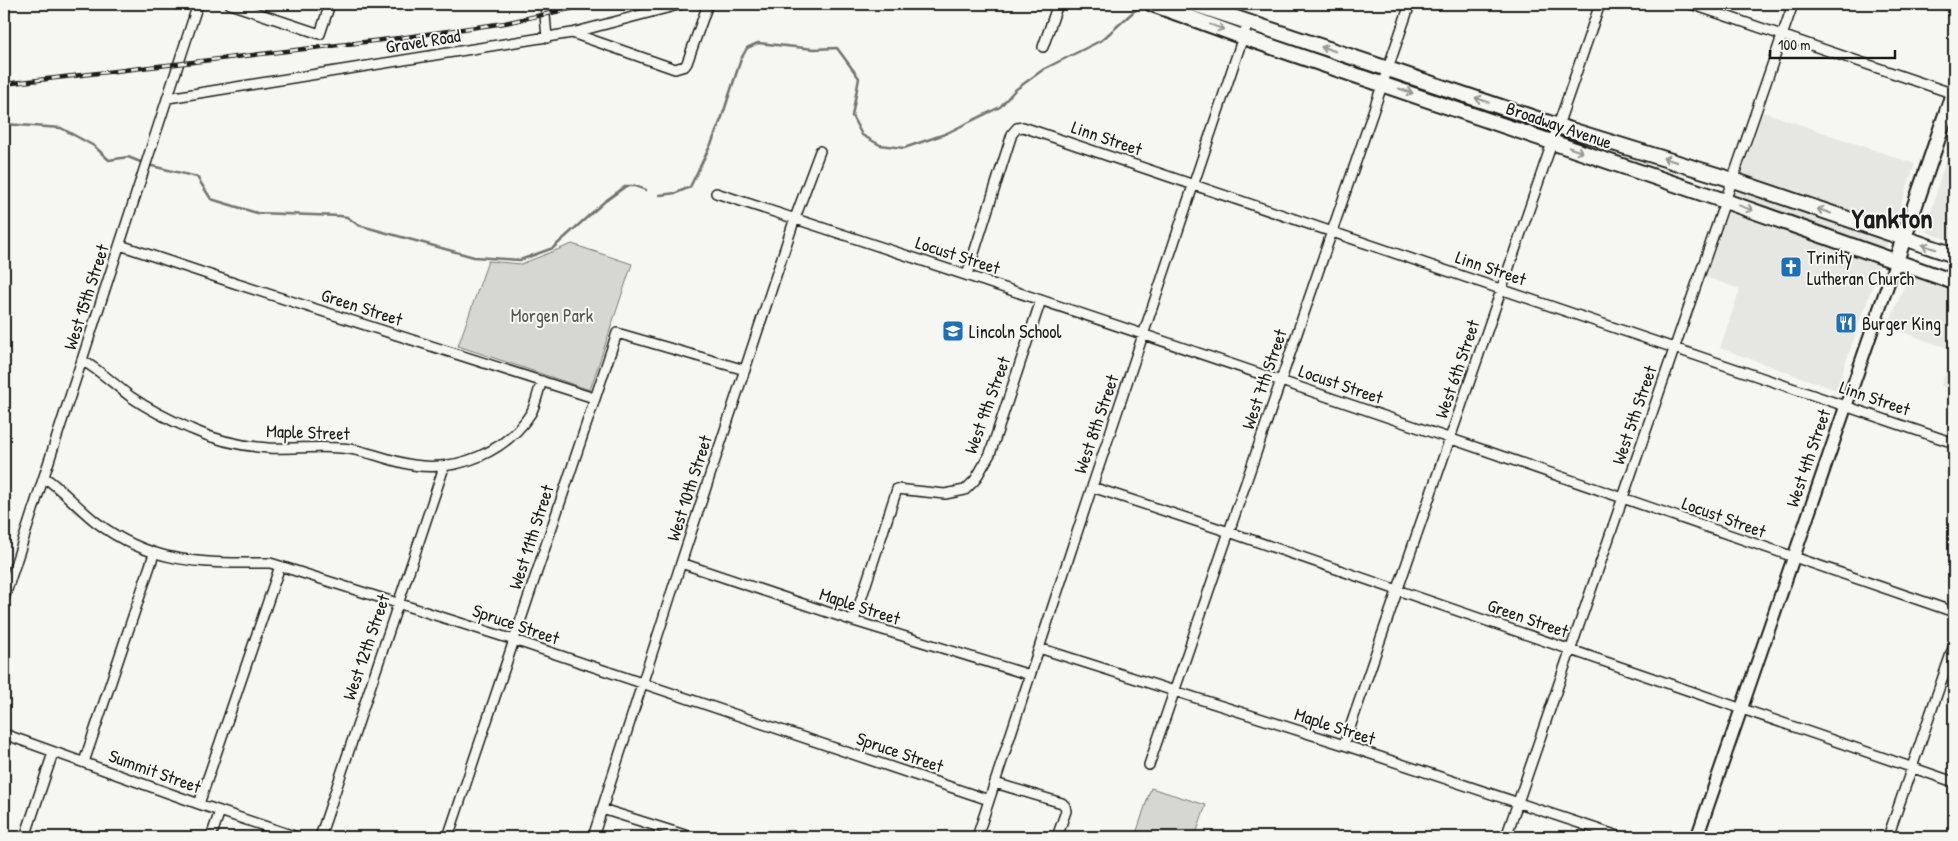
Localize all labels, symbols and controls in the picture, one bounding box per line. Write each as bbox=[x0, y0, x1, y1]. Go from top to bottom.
street label: Gravel Road bbox=[384, 23, 462, 59]
one-way arrow bbox=[1209, 23, 1224, 32]
scale bar bbox=[1770, 28, 1896, 60]
text: 100 m bbox=[1778, 34, 1811, 55]
one-way arrow bbox=[1320, 43, 1336, 53]
one-way arrow bbox=[1397, 87, 1413, 96]
one-way arrow bbox=[1474, 95, 1490, 105]
street label: Broadway Avenue bbox=[1503, 95, 1615, 155]
street label: Linn Street bbox=[1068, 114, 1146, 162]
one-way arrow bbox=[1567, 146, 1583, 155]
one-way arrow bbox=[1662, 155, 1678, 165]
district label: Yankton bbox=[1851, 199, 1933, 237]
one-way arrow bbox=[1738, 204, 1753, 213]
one-way arrow bbox=[1817, 206, 1833, 215]
street label: Locust Street bbox=[913, 230, 1004, 281]
street label: West 15th Street bbox=[57, 240, 115, 353]
one-way arrow bbox=[1922, 242, 1937, 251]
street label: Linn Street bbox=[1452, 244, 1530, 292]
place label: Trinity Lutheran Church bbox=[1807, 245, 1915, 291]
church icon: Trinity Lutheran Church bbox=[1779, 255, 1803, 279]
street label: Green Street bbox=[318, 282, 407, 332]
park label: Morgen Park bbox=[511, 303, 594, 328]
restaurant icon: Burger King bbox=[1834, 311, 1858, 335]
place label: Burger King bbox=[1862, 311, 1941, 336]
street label: West 6th Street bbox=[1428, 316, 1486, 422]
school or university icon: Lincoln School bbox=[941, 319, 965, 343]
place label: Lincoln School bbox=[969, 319, 1061, 344]
street label: West 7th Street bbox=[1235, 325, 1293, 432]
street label: West 9th Street bbox=[958, 352, 1016, 457]
street label: Locust Street bbox=[1296, 358, 1387, 410]
street label: West 5th Street bbox=[1605, 362, 1663, 468]
street label: West 8th Street bbox=[1067, 370, 1125, 477]
street label: Linn Street bbox=[1836, 374, 1914, 422]
street label: West 4th Street bbox=[1780, 405, 1837, 510]
street label: Maple Street bbox=[266, 418, 351, 446]
street label: West 10th Street bbox=[660, 431, 718, 544]
street label: West 11th Street bbox=[502, 481, 560, 592]
street label: Locust Street bbox=[1679, 490, 1770, 544]
street label: Maple Street bbox=[816, 581, 904, 631]
street label: West 12th Street bbox=[336, 590, 396, 703]
street label: Green Street bbox=[1484, 592, 1573, 644]
street label: Spruce Street bbox=[469, 597, 564, 651]
street label: Maple Street bbox=[1291, 701, 1379, 751]
street label: Spruce Street bbox=[853, 725, 948, 779]
street label: Summit Street bbox=[106, 743, 205, 799]

